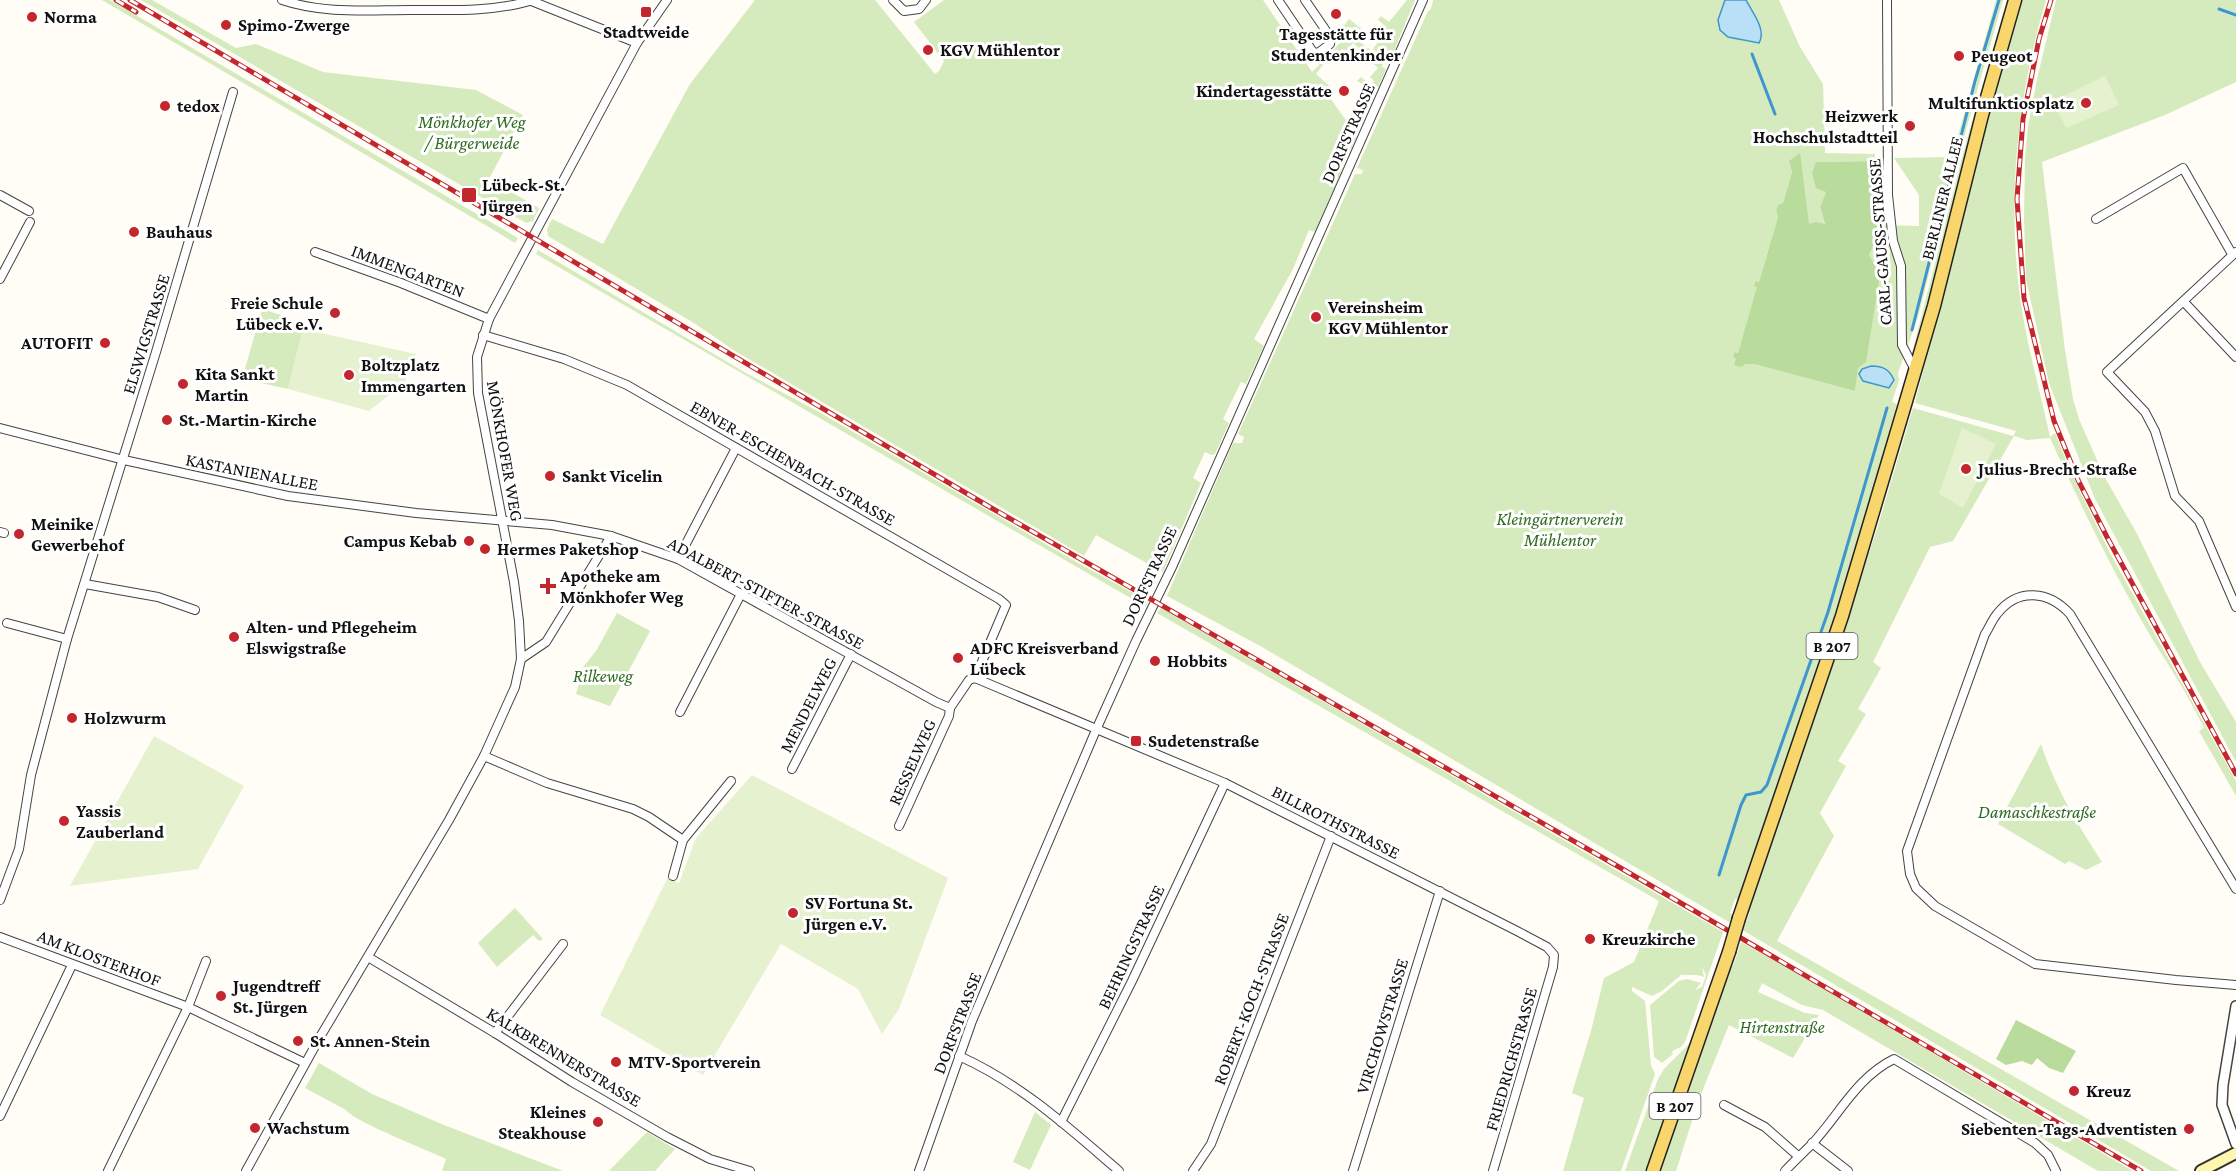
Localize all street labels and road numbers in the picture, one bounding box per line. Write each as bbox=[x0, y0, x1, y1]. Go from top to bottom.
street label: DORFSTRASSE bbox=[1317, 80, 1379, 186]
street label: BERLINER ALLEE bbox=[1917, 134, 1967, 262]
street label: CARL-GAUSS-STRASSE bbox=[1864, 158, 1896, 326]
street label: IMMENGARTEN bbox=[349, 240, 468, 302]
street label: ELSWIGSTRASSE bbox=[118, 271, 174, 397]
street label: MÖNKHOFER WEG bbox=[483, 379, 527, 523]
street label: EBNER-ESCHENBACH-STRASSE bbox=[687, 396, 899, 530]
street label: KASTANIENALLEE bbox=[184, 449, 320, 495]
street label: DORFSTRASSE bbox=[1117, 523, 1181, 629]
street label: ADALBERT-STIFTER-STRASSE bbox=[664, 533, 868, 653]
road number: B 207 bbox=[1806, 633, 1858, 659]
street label: MENDELWEG bbox=[775, 654, 841, 756]
street label: RESSELWEG bbox=[884, 716, 940, 808]
street label: BILLROTHSTRASSE bbox=[1269, 781, 1403, 863]
street label: BEHRINGSTRASSE bbox=[1094, 882, 1169, 1012]
street label: ROBERT-KOCH-STRASSE bbox=[1209, 910, 1293, 1088]
street label: AM KLOSTERHOF bbox=[35, 925, 164, 991]
street label: VIRCHOWSTRASSE bbox=[1352, 956, 1412, 1096]
street label: DORFSTRASSE bbox=[928, 969, 986, 1077]
street label: FRIEDRICHSTRASSE bbox=[1481, 985, 1541, 1133]
street label: KALKBRENNERSTRASSE bbox=[483, 1003, 645, 1111]
road number: B 207 bbox=[1650, 1093, 1700, 1119]

